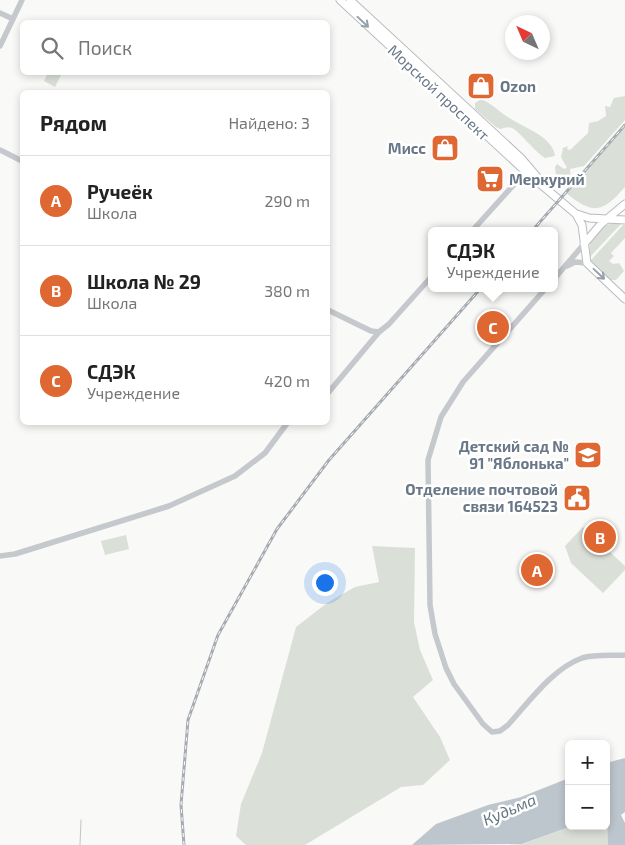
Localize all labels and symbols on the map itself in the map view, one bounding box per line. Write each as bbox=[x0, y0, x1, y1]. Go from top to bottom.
north arrow bbox=[505, 15, 550, 60]
one-way arrow bbox=[357, 16, 370, 28]
street label: Морской проспект bbox=[385, 40, 493, 144]
shop icon: Ozon bbox=[466, 71, 496, 101]
place label: Ozon bbox=[500, 77, 536, 95]
shop icon: Мисс bbox=[430, 133, 460, 163]
place label: Мисс bbox=[388, 139, 426, 157]
supermarket icon: Меркурий bbox=[475, 164, 505, 194]
place label: Меркурий bbox=[509, 170, 585, 188]
one-way arrow bbox=[592, 268, 605, 280]
pin: C bbox=[477, 308, 509, 346]
place label: Детский сад № 91 "Яблонька" bbox=[459, 437, 569, 472]
school or university icon: Детский сад № 91 "Яблонька" bbox=[573, 440, 603, 470]
place label: Отделение почтовой связи 164523 bbox=[405, 480, 558, 515]
public building icon: Отделение почтовой связи 164523 bbox=[562, 483, 592, 513]
pin: B bbox=[584, 518, 616, 556]
pin: A bbox=[521, 551, 553, 589]
your location bbox=[312, 570, 338, 596]
water label: Кудьма bbox=[479, 789, 539, 829]

